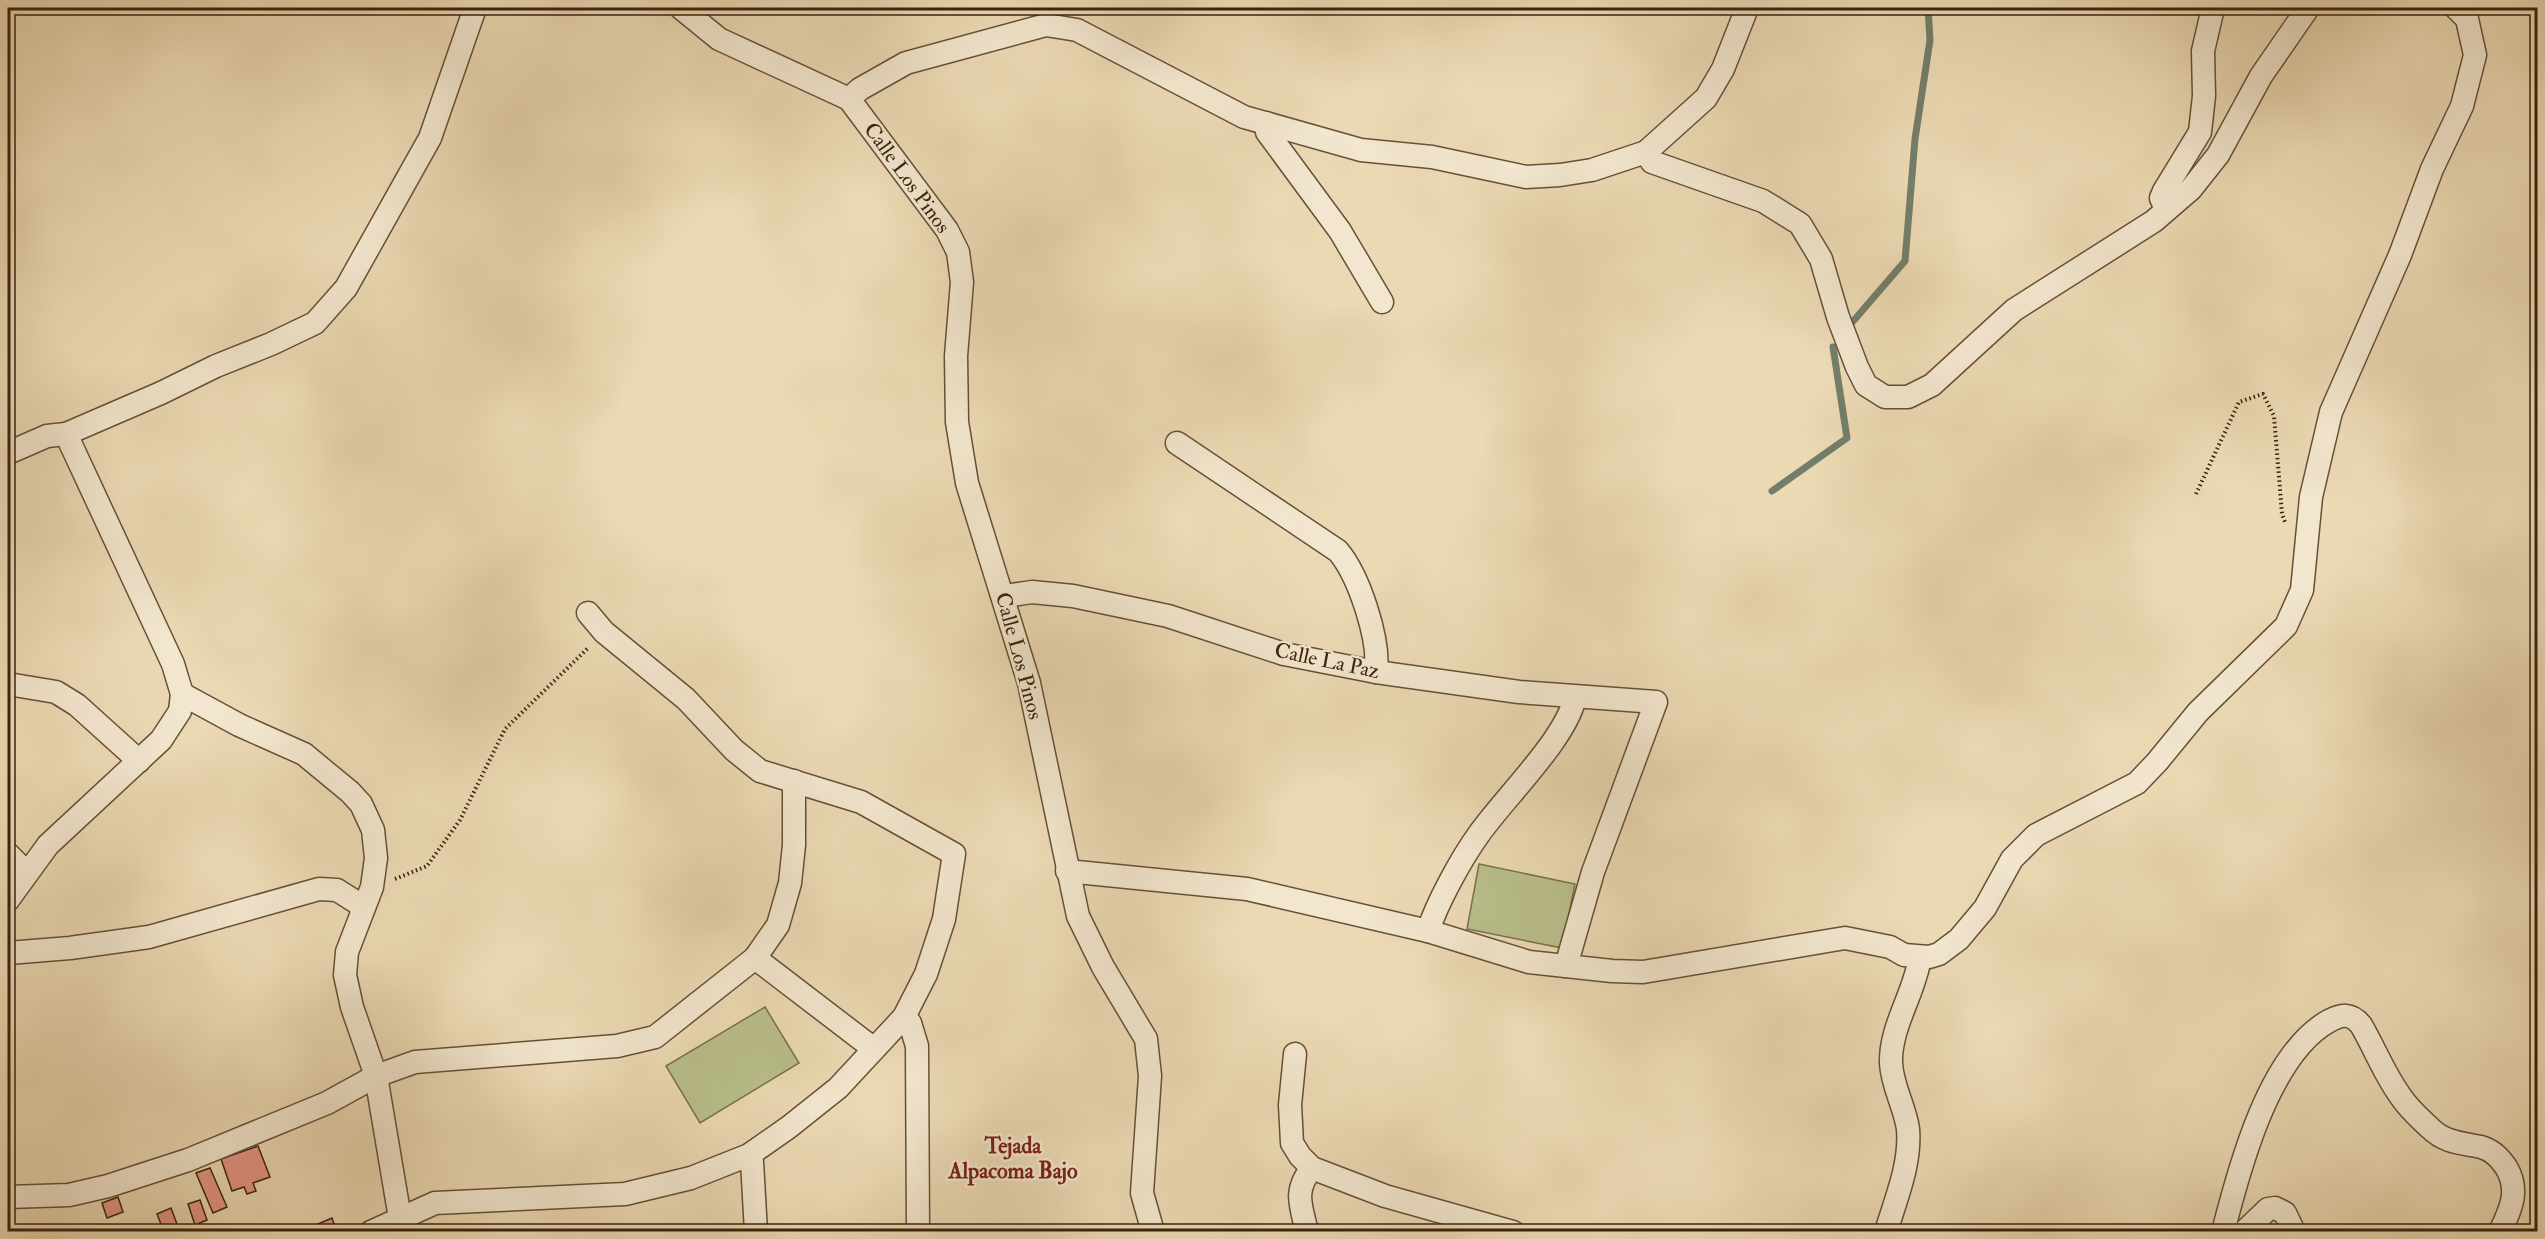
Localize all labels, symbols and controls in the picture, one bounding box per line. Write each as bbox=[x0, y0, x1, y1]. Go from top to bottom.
street label: Calle Los Pinos bbox=[858, 117, 956, 239]
street label: Calle Los Pinos bbox=[989, 589, 1049, 723]
street label: Calle La Paz bbox=[1272, 637, 1382, 685]
district label: Tejada Alpacoma Bajo bbox=[947, 1132, 1078, 1186]

